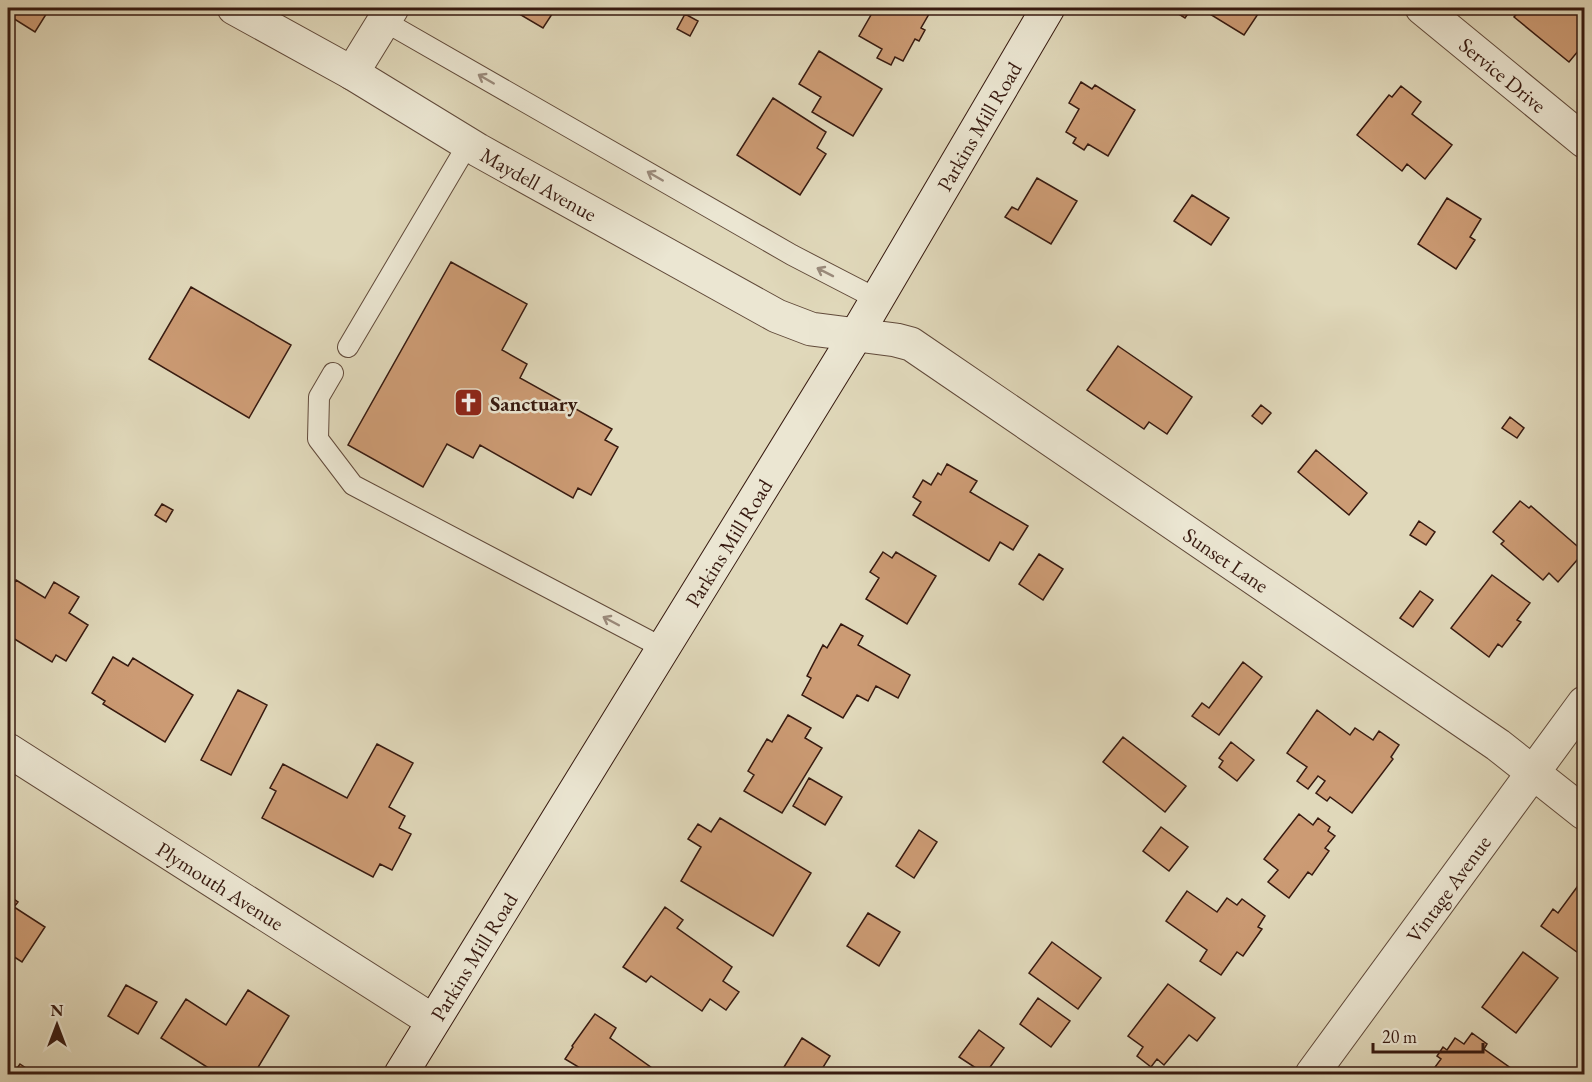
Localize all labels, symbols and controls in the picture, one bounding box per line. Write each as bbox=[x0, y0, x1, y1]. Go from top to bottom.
street label: Service Drive bbox=[1454, 31, 1552, 118]
street label: Parkins Mill Road bbox=[930, 56, 1027, 196]
one-way arrow bbox=[478, 73, 495, 85]
street label: Maydell Avenue bbox=[476, 141, 602, 227]
one-way arrow bbox=[647, 170, 665, 181]
one-way arrow bbox=[817, 266, 835, 277]
church icon: Sanctuary bbox=[453, 387, 485, 419]
place label: Sanctuary bbox=[490, 390, 578, 417]
street label: Parkins Mill Road bbox=[679, 473, 778, 612]
street label: Sunset Lane bbox=[1178, 521, 1274, 598]
one-way arrow bbox=[603, 615, 620, 627]
street label: Vintage Avenue bbox=[1400, 829, 1496, 948]
street label: Plymouth Avenue bbox=[152, 835, 289, 936]
street label: Parkins Mill Road bbox=[424, 887, 523, 1025]
north arrow bbox=[27, 995, 87, 1055]
text: N bbox=[51, 1000, 64, 1021]
scale bar bbox=[1373, 1016, 1482, 1054]
text: 20 m bbox=[1382, 1025, 1417, 1048]

